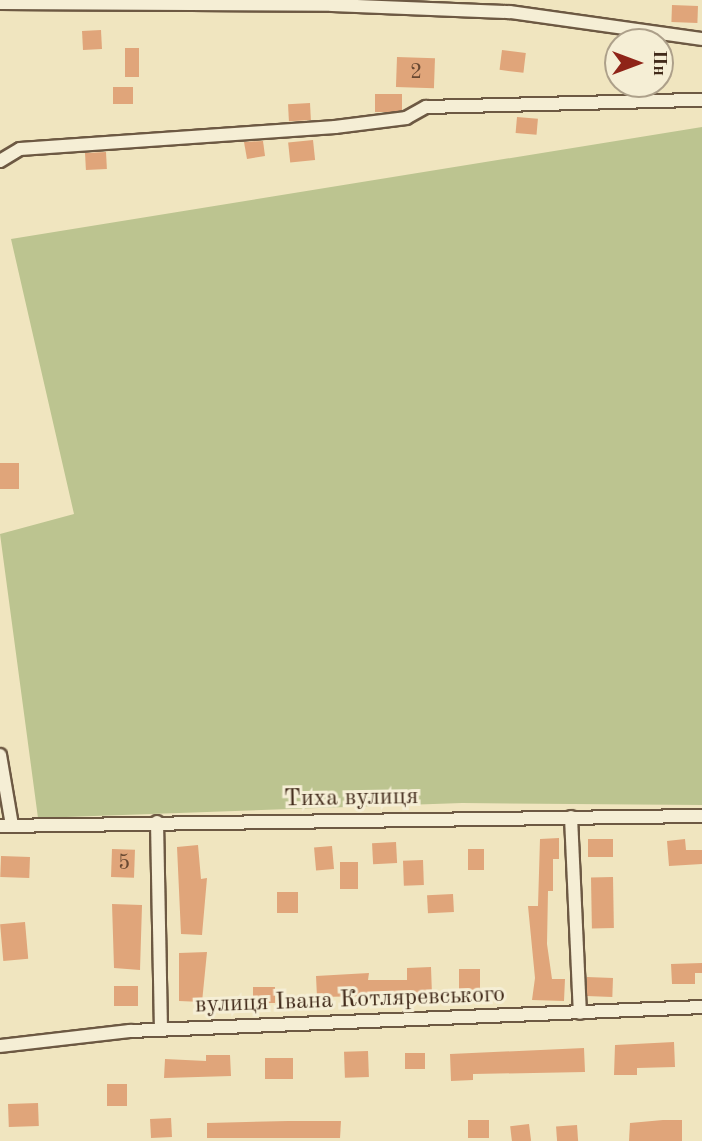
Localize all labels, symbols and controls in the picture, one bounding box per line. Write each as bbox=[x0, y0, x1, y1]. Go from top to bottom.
north arrow bbox=[604, 28, 674, 98]
text: Пн bbox=[649, 50, 668, 76]
house number: 2 bbox=[410, 60, 422, 86]
street label: Тиха вулиця bbox=[283, 783, 419, 815]
house number: 5 bbox=[118, 851, 130, 877]
street label: вулиця Івана Котляревського bbox=[195, 981, 505, 1021]

